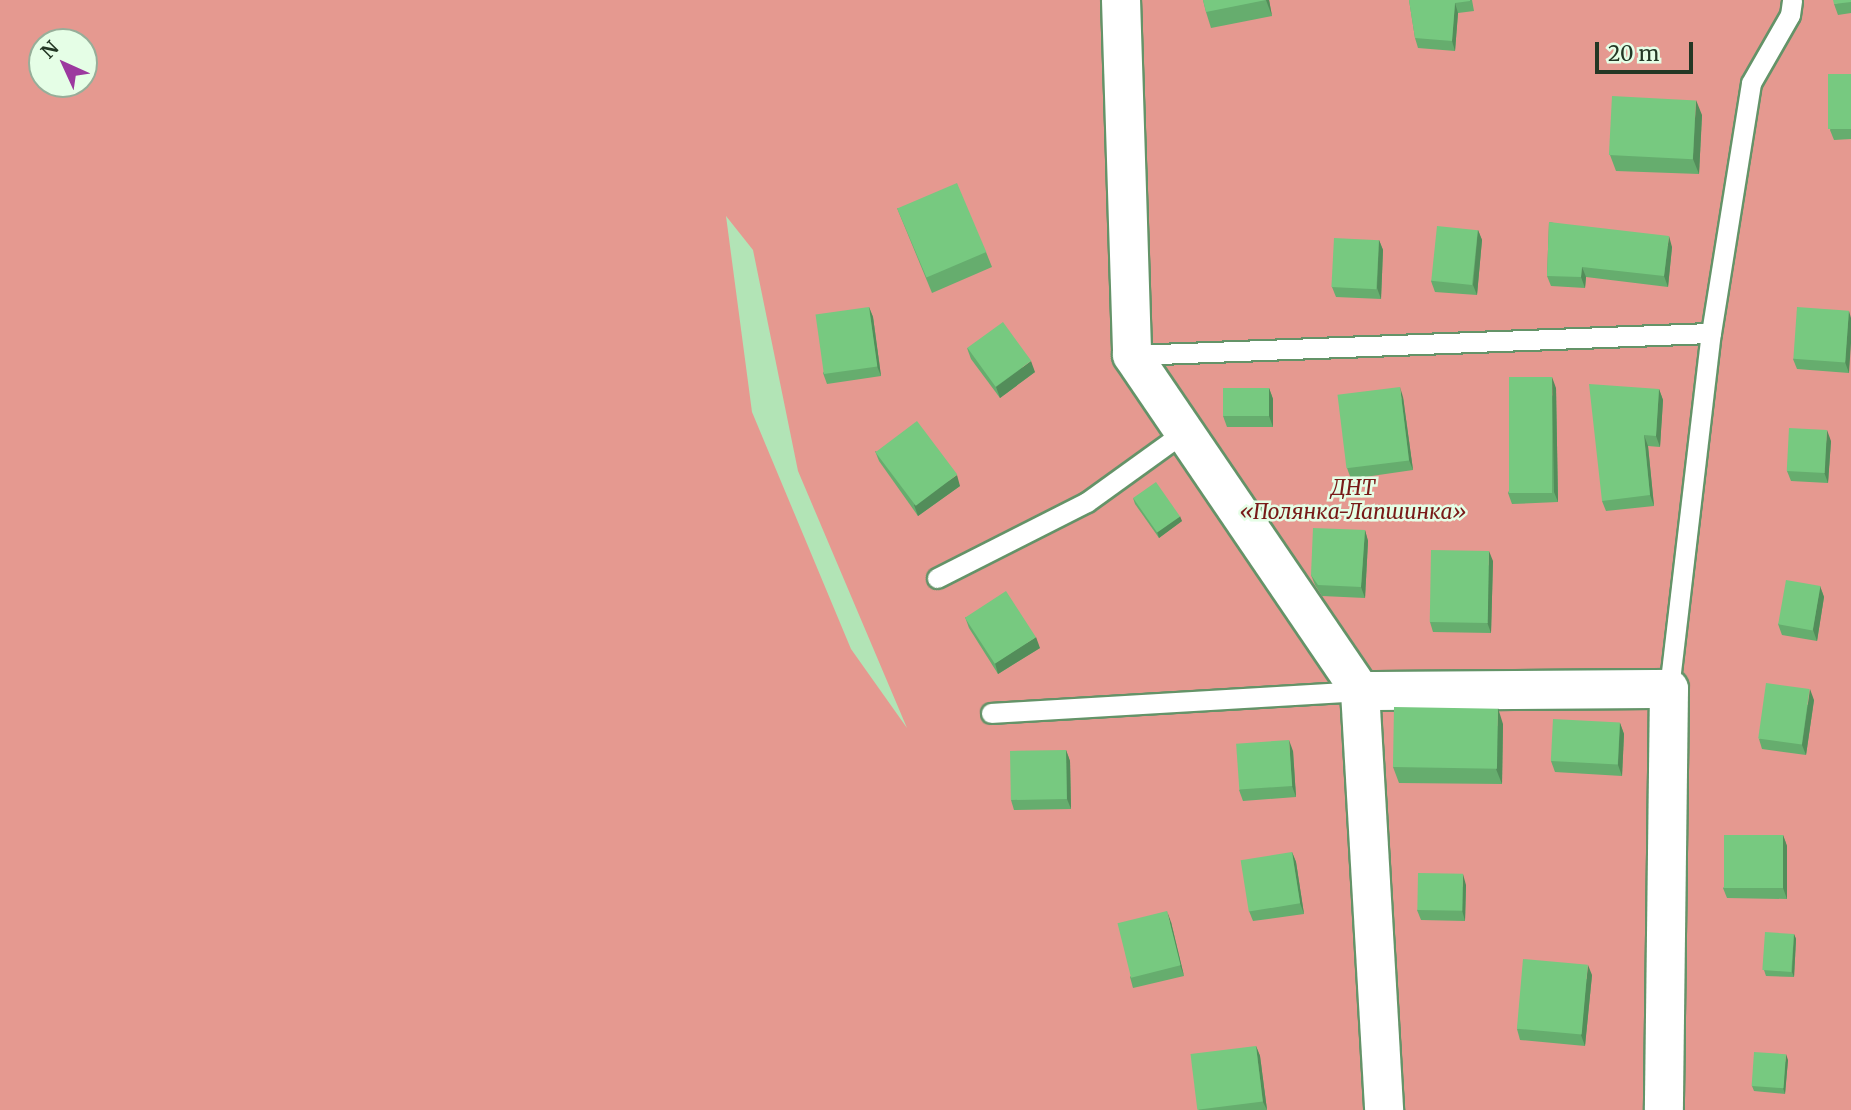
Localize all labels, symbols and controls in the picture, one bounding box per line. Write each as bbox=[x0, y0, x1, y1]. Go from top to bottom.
north arrow bbox=[28, 28, 98, 98]
scale bar bbox=[1599, 28, 1697, 72]
text: N bbox=[36, 36, 63, 63]
text: 20 m bbox=[1608, 40, 1659, 67]
park label: ДНТ «Полянка-Лапшинка» bbox=[1240, 475, 1466, 525]

